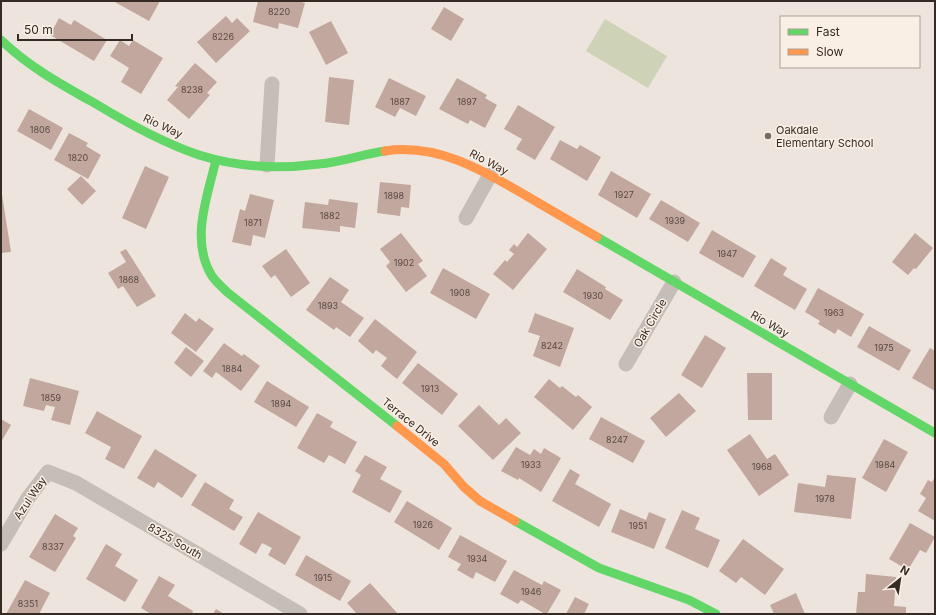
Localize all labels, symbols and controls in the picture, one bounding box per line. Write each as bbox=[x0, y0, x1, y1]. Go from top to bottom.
house number: 8220 bbox=[268, 6, 290, 17]
scale bar bbox=[18, 16, 132, 42]
legend bbox=[780, 16, 920, 68]
text: 50 m bbox=[24, 22, 53, 37]
text: Fast bbox=[816, 24, 840, 39]
house number: 8226 bbox=[212, 31, 234, 42]
text: Slow bbox=[816, 44, 844, 59]
house number: 8238 bbox=[181, 84, 204, 95]
house number: 1887 bbox=[390, 96, 410, 107]
house number: 1897 bbox=[457, 96, 477, 107]
street label: Rio Way bbox=[141, 111, 185, 141]
place label: Oakdale Elementary School bbox=[776, 123, 873, 150]
house number: 1806 bbox=[30, 124, 51, 135]
marker: Oakdale Elementary School bbox=[763, 131, 773, 141]
street label: Rio Way bbox=[467, 146, 511, 178]
house number: 1820 bbox=[68, 152, 89, 163]
house number: 1927 bbox=[614, 189, 634, 200]
house number: 1898 bbox=[384, 190, 405, 201]
house number: 1882 bbox=[320, 210, 340, 221]
house number: 1939 bbox=[665, 215, 686, 226]
house number: 1871 bbox=[244, 217, 262, 228]
house number: 1947 bbox=[717, 248, 737, 259]
house number: 1902 bbox=[394, 257, 414, 268]
house number: 1868 bbox=[119, 274, 140, 285]
house number: 1908 bbox=[450, 287, 471, 298]
house number: 1930 bbox=[583, 290, 604, 301]
street label: Oak Circle bbox=[631, 296, 669, 350]
house number: 1893 bbox=[318, 300, 339, 311]
street label: Rio Way bbox=[748, 307, 792, 341]
house number: 1963 bbox=[824, 307, 845, 318]
house number: 8242 bbox=[541, 340, 563, 351]
house number: 1975 bbox=[874, 342, 894, 353]
house number: 1884 bbox=[222, 363, 242, 374]
house number: 1913 bbox=[421, 383, 440, 394]
house number: 1859 bbox=[41, 392, 62, 403]
street label: Terrace Drive bbox=[379, 394, 443, 450]
house number: 1894 bbox=[271, 398, 291, 409]
house number: 8247 bbox=[606, 434, 628, 445]
house number: 1933 bbox=[521, 459, 542, 470]
house number: 1984 bbox=[875, 459, 895, 470]
house number: 1968 bbox=[752, 461, 773, 472]
street label: Azul Way bbox=[11, 474, 49, 522]
house number: 1978 bbox=[815, 493, 835, 504]
house number: 1926 bbox=[413, 519, 434, 530]
street label: 8325 South bbox=[145, 520, 205, 562]
house number: 1951 bbox=[629, 520, 647, 531]
house number: 8337 bbox=[42, 541, 64, 552]
house number: 1934 bbox=[467, 553, 487, 564]
north arrow bbox=[880, 559, 920, 599]
text: N bbox=[898, 562, 912, 578]
house number: 1915 bbox=[314, 572, 332, 583]
house number: 1946 bbox=[521, 586, 542, 597]
house number: 8351 bbox=[18, 598, 38, 609]

